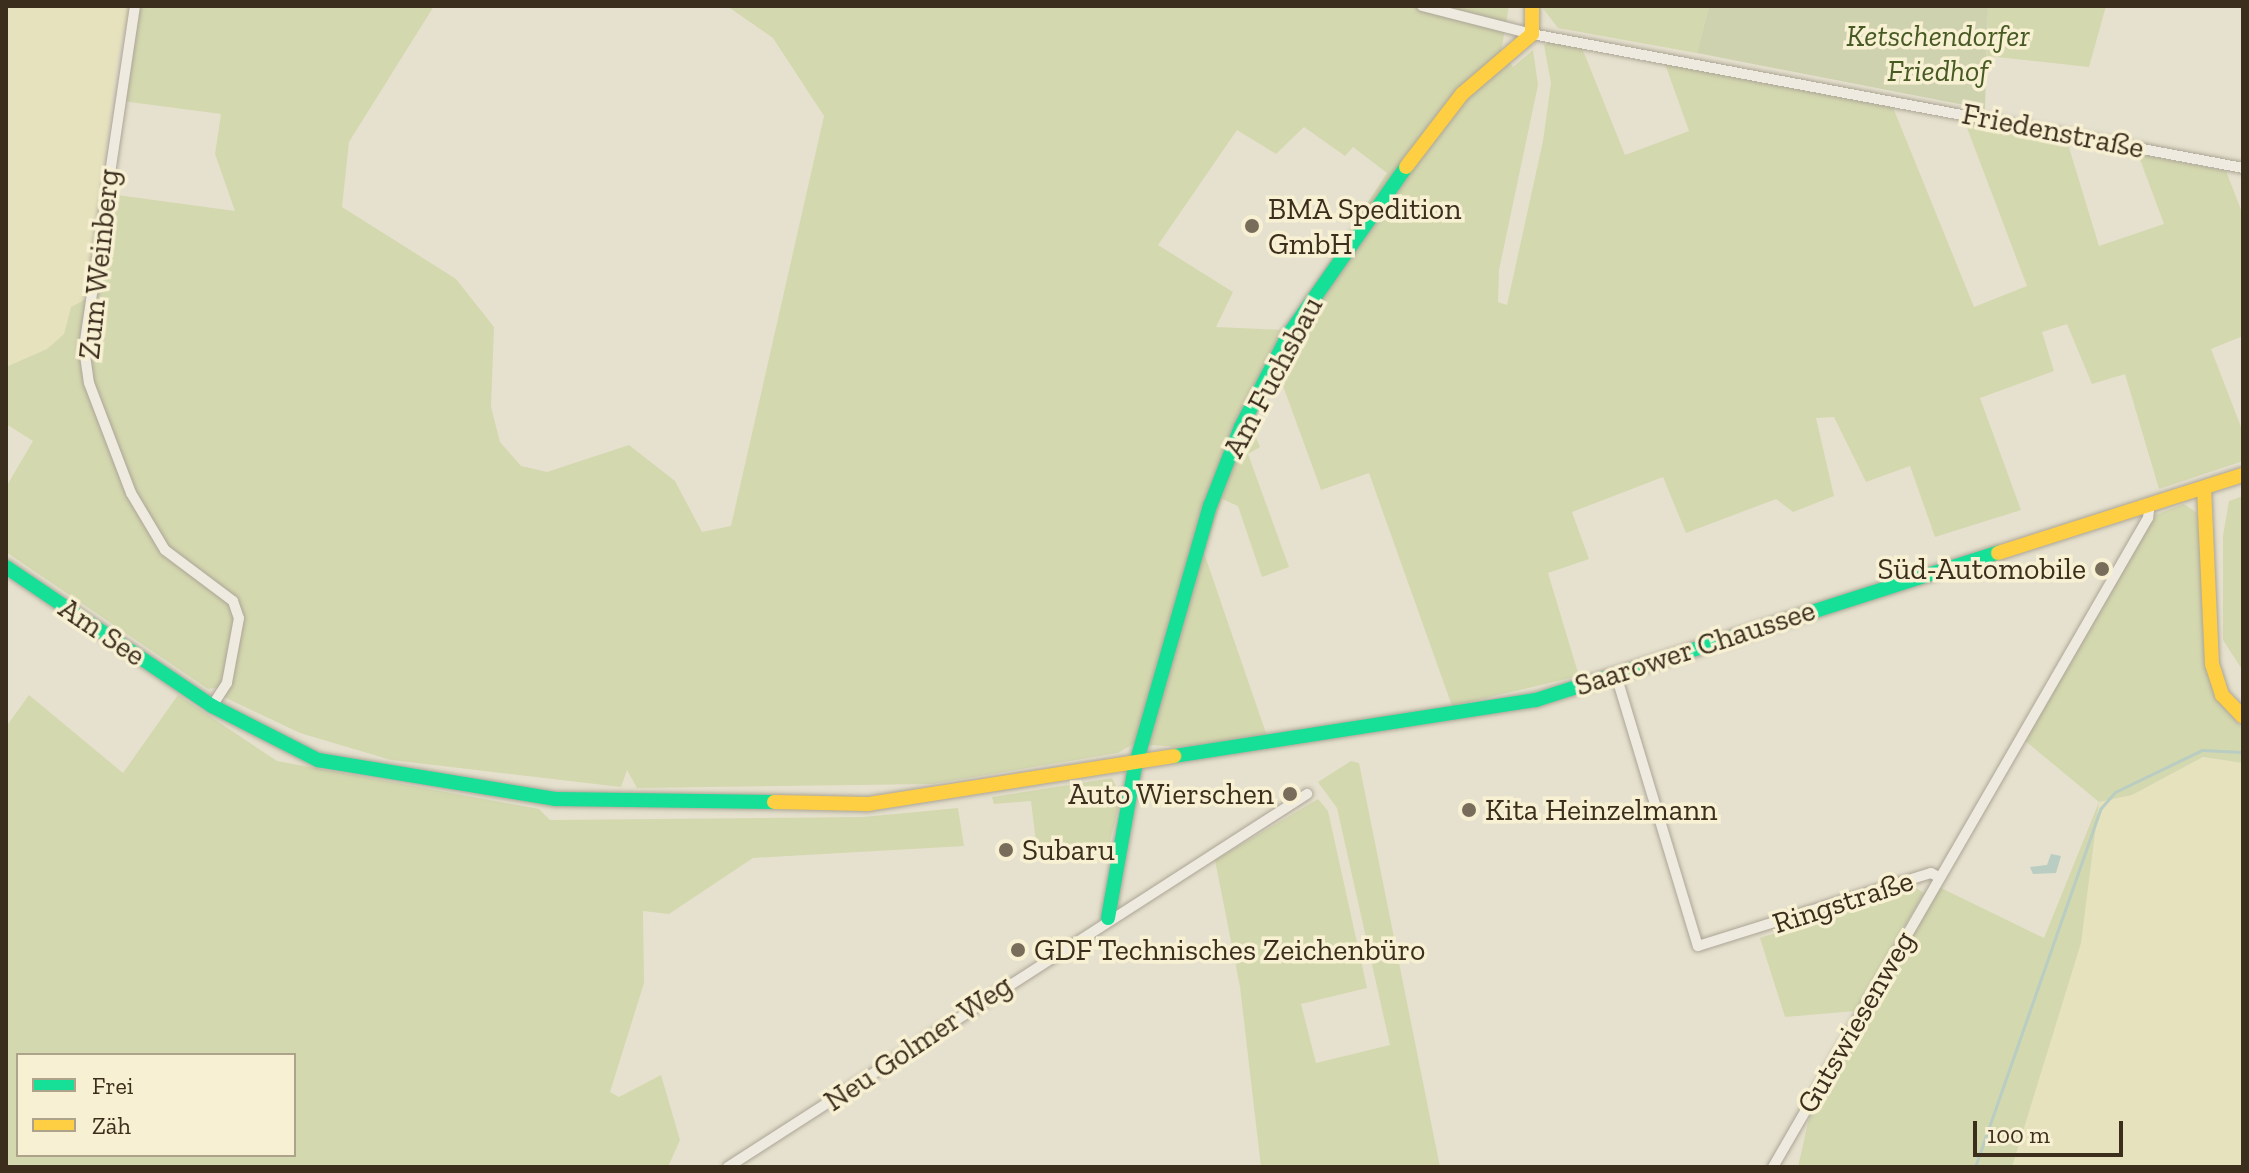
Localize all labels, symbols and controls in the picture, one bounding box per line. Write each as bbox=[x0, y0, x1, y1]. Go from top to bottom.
park label: Ketschendorfer Friedhof bbox=[1846, 18, 2030, 88]
street label: Friedenstraße bbox=[1959, 96, 2147, 166]
street label: Zum Weinberg bbox=[71, 167, 127, 361]
place label: BMA Spedition GmbH bbox=[1268, 191, 1462, 262]
marker: BMA Spedition GmbH bbox=[1243, 217, 1261, 235]
street label: Am Fuchsbau bbox=[1216, 290, 1330, 464]
place label: Süd-Automobile bbox=[1878, 551, 2086, 587]
marker: Süd-Automobile bbox=[2093, 560, 2111, 578]
street label: Am See bbox=[52, 590, 152, 674]
street label: Saarower Chaussee bbox=[1570, 592, 1820, 704]
place label: Auto Wierschen bbox=[1067, 776, 1274, 812]
marker: Auto Wierschen bbox=[1281, 785, 1299, 803]
place label: Kita Heinzelmann bbox=[1485, 792, 1717, 828]
marker: Kita Heinzelmann bbox=[1460, 801, 1478, 819]
place label: Subaru bbox=[1022, 832, 1115, 868]
marker: Subaru bbox=[997, 841, 1015, 859]
street label: Ringstraße bbox=[1768, 862, 1918, 942]
street label: Gutswiesenweg bbox=[1789, 925, 1923, 1119]
place label: GDF Technisches Zeichenbüro bbox=[1034, 932, 1427, 968]
marker: GDF Technisches Zeichenbüro bbox=[1009, 941, 1027, 959]
street label: Neu Golmer Weg bbox=[817, 967, 1019, 1119]
legend bbox=[16, 1053, 296, 1157]
text: Frei bbox=[92, 1071, 133, 1100]
scale bar bbox=[1977, 1105, 2127, 1155]
text: Zäh bbox=[92, 1111, 131, 1140]
text: 100 m bbox=[1987, 1120, 2050, 1149]

